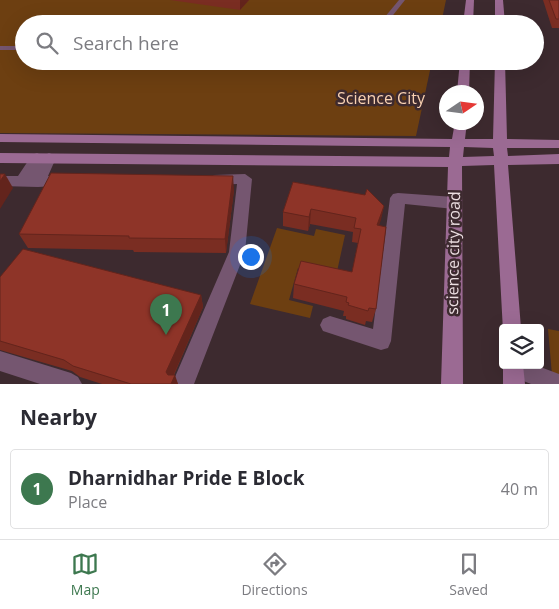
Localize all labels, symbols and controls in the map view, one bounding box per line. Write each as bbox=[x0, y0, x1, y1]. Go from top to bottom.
search box bbox=[15, 15, 544, 70]
icon: search bbox=[33, 29, 61, 57]
text: Search here bbox=[73, 30, 179, 56]
north arrow bbox=[439, 85, 484, 130]
park label: Science City bbox=[337, 87, 426, 109]
street label: science city road bbox=[441, 191, 465, 315]
your location bbox=[238, 244, 264, 270]
pin: 1 bbox=[150, 294, 182, 335]
map controls bbox=[499, 324, 544, 369]
button: layers bbox=[499, 324, 544, 369]
text: Nearby bbox=[20, 403, 97, 431]
text: Dharnidhar Pride E Block bbox=[68, 465, 305, 491]
text: 1 bbox=[32, 478, 42, 500]
text: 40 m bbox=[501, 478, 538, 500]
text: Place bbox=[68, 491, 107, 513]
tab: Map bbox=[71, 550, 100, 599]
tab: Directions bbox=[241, 550, 308, 599]
tab: Saved bbox=[449, 550, 488, 599]

